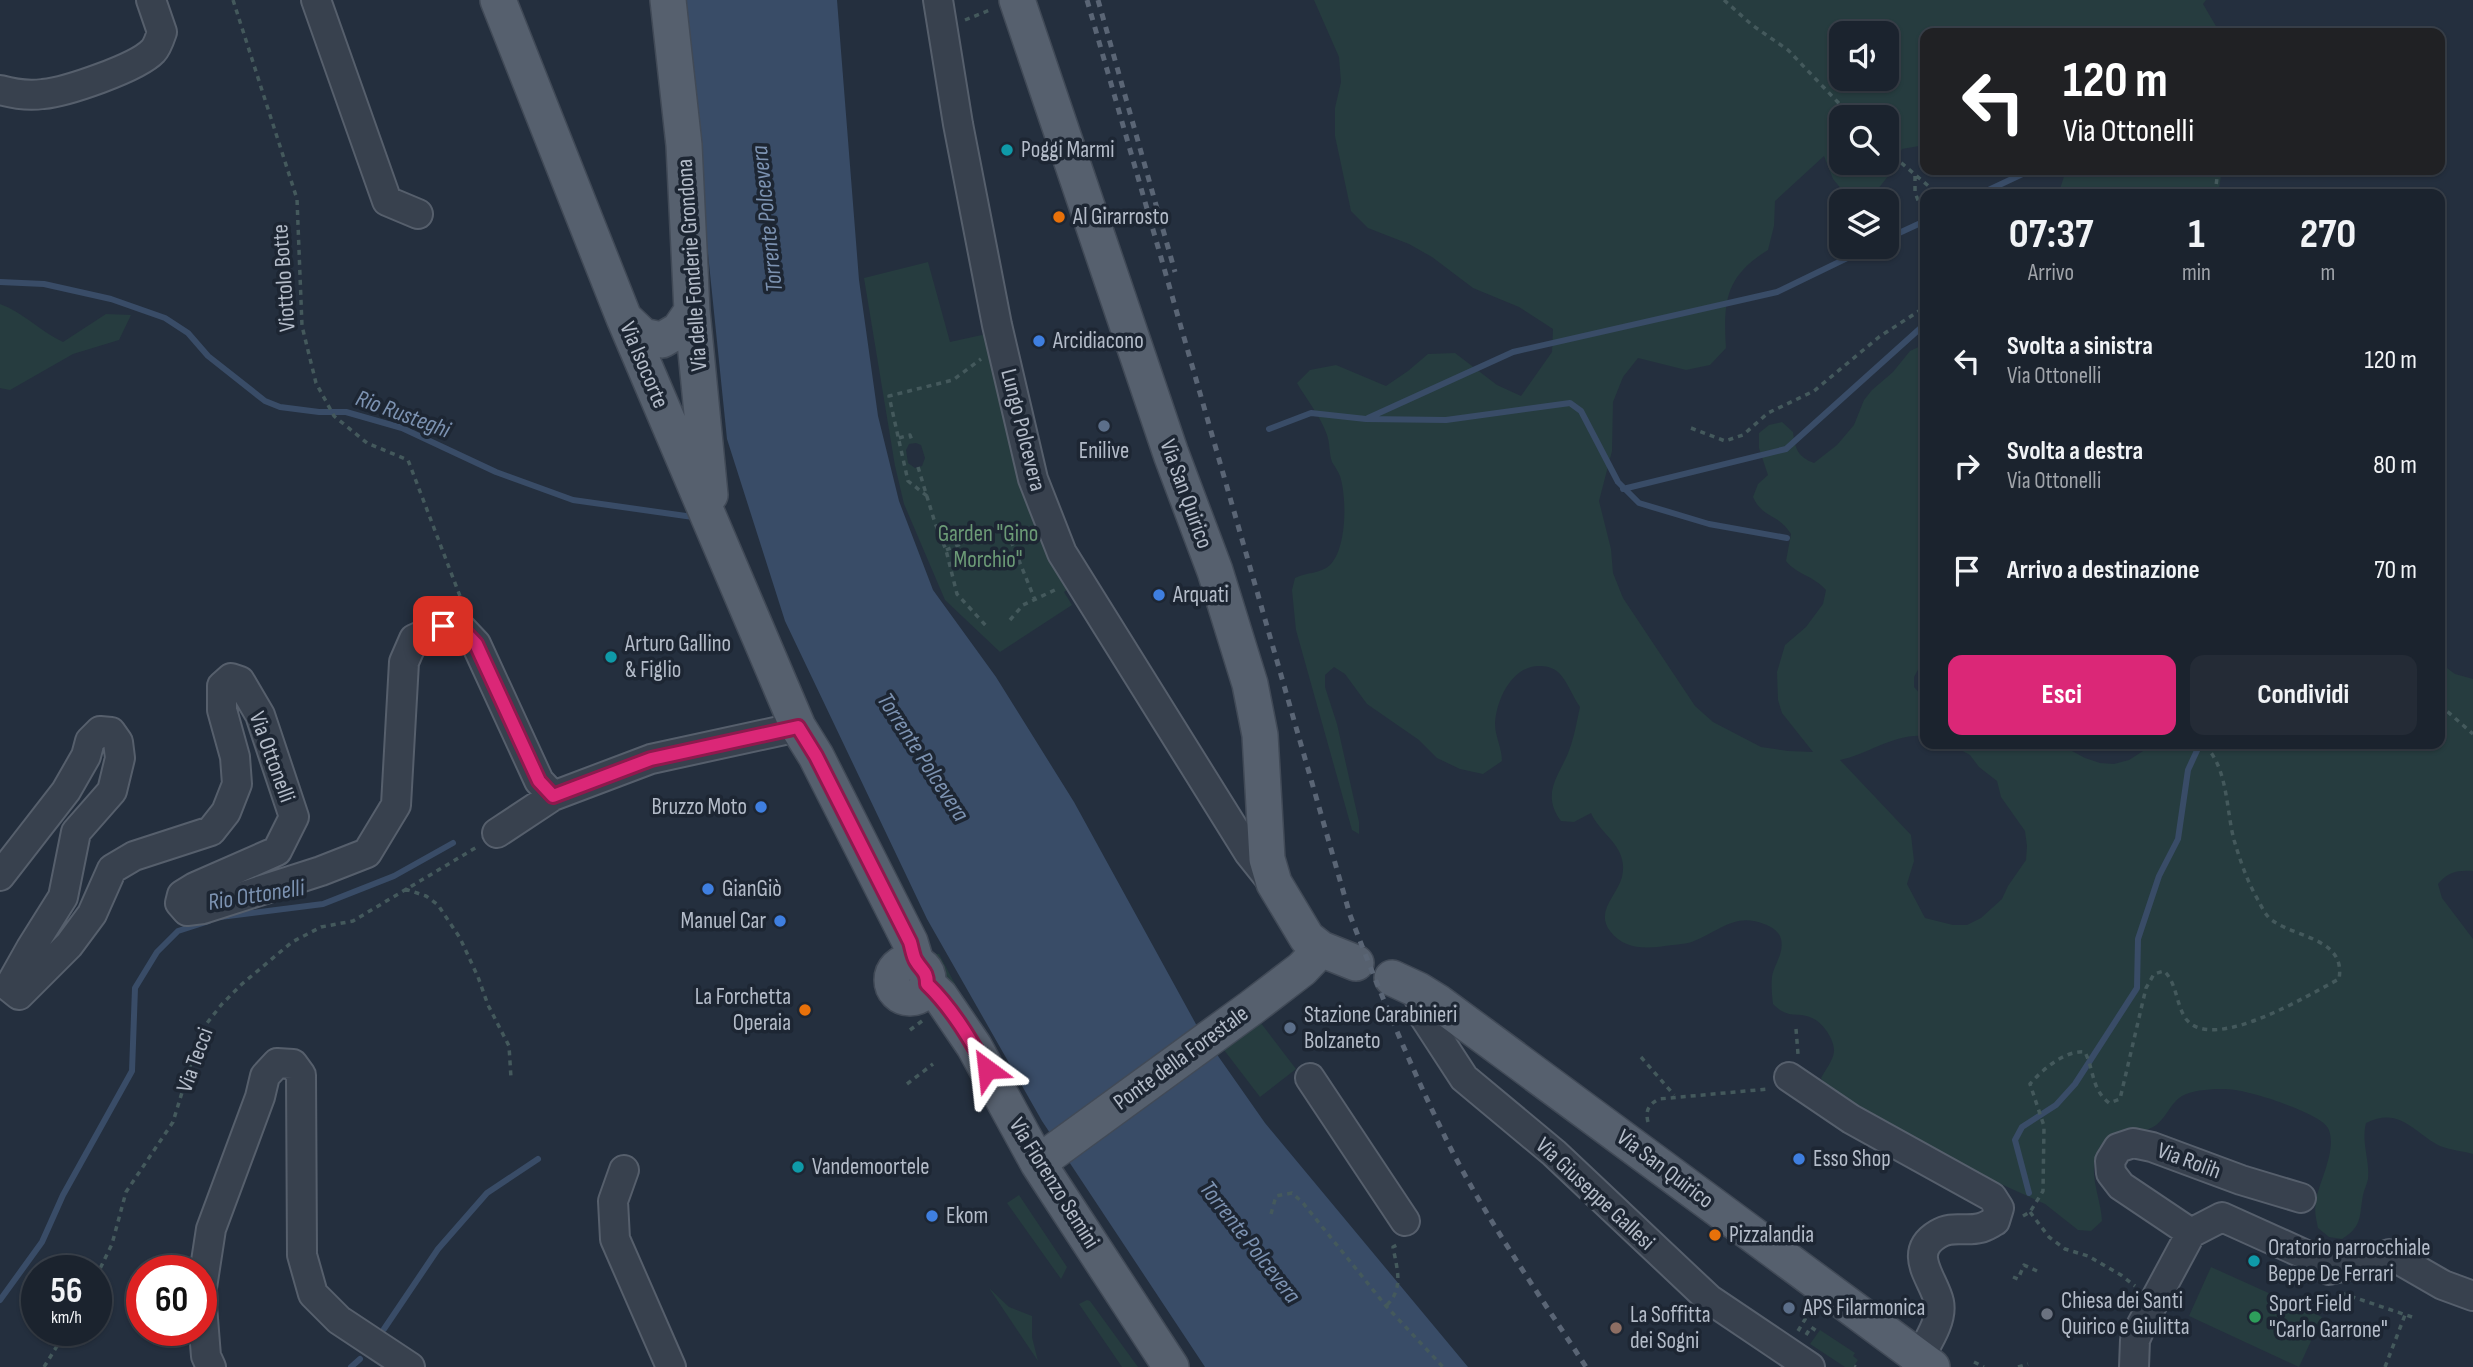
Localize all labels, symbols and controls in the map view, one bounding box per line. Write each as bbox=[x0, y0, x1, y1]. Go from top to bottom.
map controls bbox=[1829, 21, 1899, 259]
button: sound bbox=[1829, 21, 1899, 91]
text: 120 m bbox=[2063, 52, 2168, 111]
icon: left bbox=[1948, 56, 2039, 147]
button: search bbox=[1829, 105, 1899, 175]
text: Via Ottonelli bbox=[2063, 112, 2194, 151]
place label: Poggi Marmi bbox=[1021, 136, 1115, 164]
marker: Poggi Marmi bbox=[999, 142, 1015, 158]
water label: Torrente Polcevera bbox=[745, 144, 789, 294]
street label: Via delle Fonderie Grondona bbox=[671, 158, 713, 372]
button: layers bbox=[1829, 189, 1899, 259]
place label: Al Girarrosto bbox=[1072, 203, 1169, 231]
marker: Al Girarrosto bbox=[1051, 209, 1067, 225]
text: 07:37 bbox=[2009, 209, 2093, 260]
text: 1 bbox=[2188, 209, 2205, 260]
text: 270 bbox=[2300, 209, 2356, 260]
street label: Viottolo Botte bbox=[266, 223, 302, 333]
text: Arrivo bbox=[2028, 259, 2074, 287]
text: min bbox=[2182, 259, 2211, 287]
text: m bbox=[2321, 259, 2335, 287]
street label: Via Isocorte bbox=[613, 318, 675, 412]
place label: Arcidiacono bbox=[1052, 327, 1144, 355]
text: Svolta a sinistra bbox=[2007, 331, 2153, 362]
marker: Arcidiacono bbox=[1031, 333, 1047, 349]
icon: left bbox=[1948, 342, 1986, 380]
text: 120 m bbox=[2364, 345, 2417, 376]
text: Via Ottonelli bbox=[2007, 362, 2101, 390]
street label: Lungo Polcevera bbox=[994, 366, 1052, 494]
water label: Rio Rusteghi bbox=[352, 384, 455, 445]
marker: Enilive bbox=[1096, 418, 1112, 434]
street label: Via San Quirico bbox=[1153, 436, 1219, 552]
text: Svolta a destra bbox=[2007, 436, 2143, 467]
place label: Enilive bbox=[1079, 437, 1129, 465]
icon: right bbox=[1948, 447, 1986, 485]
text: 80 m bbox=[2373, 450, 2417, 481]
text: Via Ottonelli bbox=[2007, 467, 2101, 495]
park label: Garden "Gino Morchio" bbox=[938, 520, 1038, 574]
icon: arrive bbox=[1948, 552, 1986, 590]
text: Arrivo a destinazione bbox=[2007, 555, 2200, 586]
text: 70 m bbox=[2374, 555, 2417, 586]
place label: Arquati bbox=[1172, 581, 1229, 609]
marker: Arquati bbox=[1151, 587, 1167, 603]
pin bbox=[413, 596, 473, 656]
icon: arrive bbox=[424, 607, 462, 645]
place label: Arturo Gallino & Figlio bbox=[624, 630, 731, 684]
marker: Arturo Gallino & Figlio bbox=[603, 649, 619, 665]
button: Esci bbox=[1948, 655, 2176, 735]
button: Condividi bbox=[2190, 655, 2417, 735]
water label: Torrente Polcevera bbox=[871, 687, 975, 827]
street label: Via Ottonelli bbox=[243, 708, 301, 806]
place label: Bruzzo Moto bbox=[652, 793, 747, 821]
marker: Bruzzo Moto bbox=[753, 799, 769, 815]
water label: Rio Ottonelli bbox=[206, 873, 307, 917]
place label: GianGiò bbox=[722, 875, 782, 903]
marker: GianGiò bbox=[700, 881, 716, 897]
place label: Manuel Car bbox=[681, 907, 766, 935]
marker: Manuel Car bbox=[772, 913, 788, 929]
place label: La Forchetta Operaia bbox=[695, 983, 791, 1037]
street label: Ponte della Forestale bbox=[1108, 1000, 1254, 1116]
place label: Stazione Carabinieri Bolzaneto bbox=[1304, 1001, 1457, 1055]
marker: La Forchetta Operaia bbox=[797, 1002, 813, 1018]
marker: Stazione Carabinieri Bolzaneto bbox=[1282, 1020, 1298, 1036]
street label: Via Tecci bbox=[170, 1024, 220, 1096]
position arrow bbox=[950, 1032, 1024, 1106]
street label: Via Fiorenzo Semini bbox=[1003, 1113, 1105, 1253]
street label: Via San Quirico bbox=[1611, 1123, 1719, 1215]
street label: Via Giuseppe Gallesi bbox=[1530, 1132, 1660, 1256]
street label: Via Rolih bbox=[2153, 1137, 2225, 1185]
place label: Esso Shop bbox=[1813, 1145, 1891, 1173]
marker: Esso Shop bbox=[1791, 1151, 1807, 1167]
place label: Vandemoortele bbox=[812, 1153, 930, 1181]
marker: Vandemoortele bbox=[790, 1159, 806, 1175]
water label: Torrente Polcevera bbox=[1193, 1175, 1307, 1309]
place label: Ekom bbox=[946, 1202, 988, 1230]
marker: Ekom bbox=[924, 1208, 940, 1224]
place label: Pizzalandia bbox=[1729, 1221, 1814, 1249]
marker: Pizzalandia bbox=[1707, 1227, 1723, 1243]
place label: Oratorio parrocchiale Beppe De Ferrari bbox=[2268, 1234, 2430, 1288]
marker: Oratorio parrocchiale Beppe De Ferrari bbox=[2246, 1253, 2262, 1269]
speed limit sign: 60 bbox=[126, 1255, 217, 1346]
text: 56 bbox=[51, 1270, 82, 1313]
place label: Chiesa dei Santi Quirico e Giulitta bbox=[2061, 1287, 2190, 1341]
place label: Sport Field "Carlo Garrone" bbox=[2269, 1290, 2388, 1344]
place label: APS Filarmonica bbox=[1802, 1294, 1925, 1322]
marker: APS Filarmonica bbox=[1781, 1300, 1797, 1316]
place label: La Soffitta dei Sogni bbox=[1630, 1301, 1711, 1355]
marker: Chiesa dei Santi Quirico e Giulitta bbox=[2039, 1306, 2055, 1322]
text: km/h bbox=[51, 1307, 82, 1328]
marker: Sport Field "Carlo Garrone" bbox=[2247, 1309, 2263, 1325]
marker: La Soffitta dei Sogni bbox=[1608, 1320, 1624, 1336]

